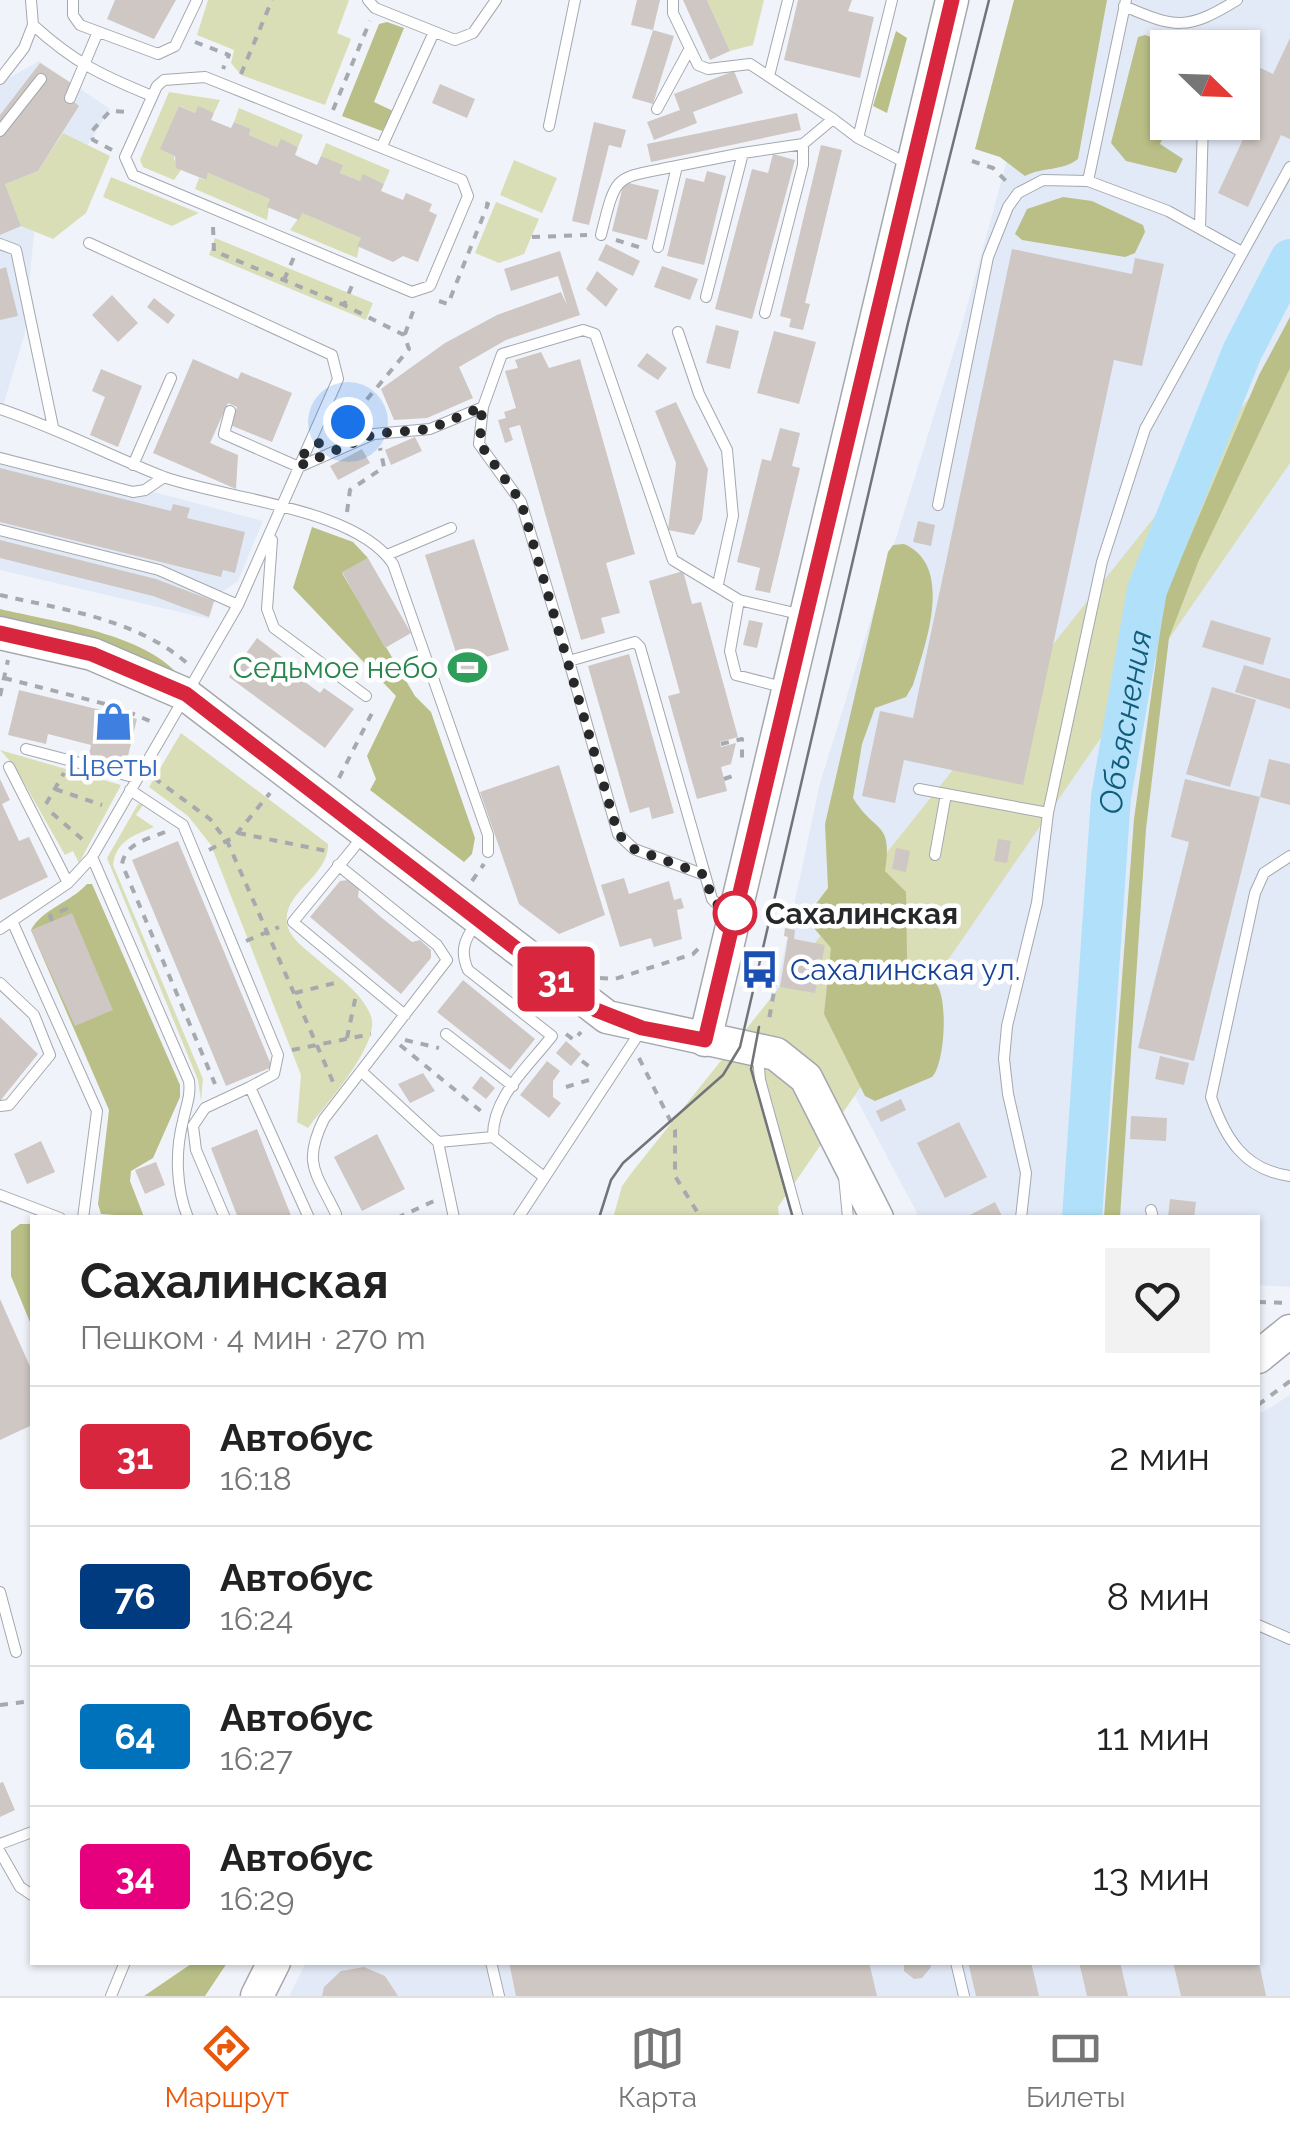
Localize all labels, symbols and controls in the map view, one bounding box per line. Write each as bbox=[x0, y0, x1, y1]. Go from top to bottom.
north arrow bbox=[1150, 30, 1260, 140]
map controls bbox=[1150, 30, 1260, 140]
your location bbox=[323, 397, 373, 447]
water label: Объяснения bbox=[1091, 627, 1158, 815]
sports icon: Седьмое небо bbox=[447, 646, 489, 688]
place label: Седьмое небо bbox=[232, 650, 438, 685]
shop icon: Цветы bbox=[92, 700, 134, 742]
place label: Цветы bbox=[68, 748, 158, 783]
marker: Сахалинская bbox=[714, 892, 756, 934]
place label: Сахалинская bbox=[765, 896, 958, 931]
line badge: 31 bbox=[511, 946, 601, 1012]
bus stop icon: Сахалинская ул. bbox=[739, 948, 781, 990]
place label: Сахалинская ул. bbox=[790, 952, 1020, 987]
text: 31 bbox=[538, 959, 574, 1000]
button: heart bbox=[1105, 1248, 1210, 1353]
text: Сахалинская bbox=[80, 1253, 389, 1309]
text: Пешком · 4 мин · 270 m bbox=[80, 1319, 426, 1356]
text: Автобус bbox=[220, 1415, 374, 1460]
text: 2 мин bbox=[1109, 1434, 1210, 1479]
text: 31 bbox=[117, 1436, 153, 1477]
text: 16:18 bbox=[220, 1460, 292, 1497]
text: Автобус bbox=[220, 1555, 374, 1600]
text: 8 мин bbox=[1106, 1574, 1210, 1619]
text: 76 bbox=[115, 1576, 155, 1617]
text: 16:24 bbox=[220, 1600, 293, 1637]
text: Автобус bbox=[220, 1695, 374, 1740]
text: 11 мин bbox=[1096, 1714, 1210, 1759]
text: 64 bbox=[114, 1716, 156, 1757]
text: 16:27 bbox=[220, 1740, 293, 1777]
text: Автобус bbox=[220, 1835, 374, 1880]
text: 13 мин bbox=[1092, 1854, 1210, 1899]
text: 34 bbox=[115, 1856, 155, 1897]
text: 16:29 bbox=[220, 1880, 294, 1917]
tab: Маршрут bbox=[164, 2021, 289, 2114]
tab: Карта bbox=[618, 2021, 697, 2114]
tab: Билеты bbox=[1026, 2021, 1126, 2114]

